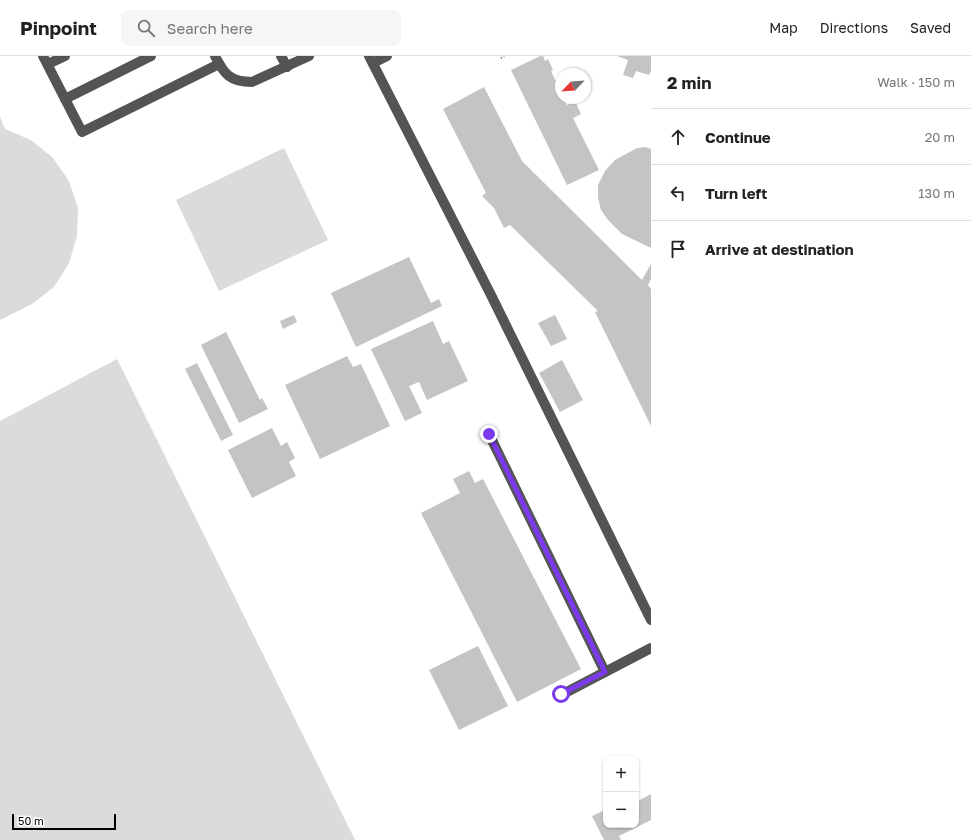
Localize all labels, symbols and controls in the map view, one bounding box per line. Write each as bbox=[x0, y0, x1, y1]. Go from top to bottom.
search box bbox=[121, 10, 401, 46]
text: Pinpoint bbox=[20, 16, 97, 39]
icon: search bbox=[135, 17, 157, 39]
text: Search here bbox=[167, 19, 253, 37]
text: Map bbox=[769, 19, 798, 36]
text: Directions bbox=[820, 19, 888, 36]
text: Saved bbox=[910, 19, 951, 36]
north arrow bbox=[555, 68, 591, 104]
text: 2 min bbox=[667, 72, 711, 93]
text: Walk · 150 m bbox=[877, 74, 955, 90]
icon: ahead bbox=[667, 126, 689, 148]
text: Continue bbox=[705, 128, 771, 146]
text: 20 m bbox=[925, 129, 955, 145]
icon: left bbox=[667, 182, 689, 204]
text: Turn left bbox=[705, 184, 767, 202]
text: 130 m bbox=[918, 185, 955, 201]
icon: arrive bbox=[667, 238, 689, 260]
text: Arrive at destination bbox=[705, 240, 854, 258]
route end bbox=[480, 425, 498, 443]
route start bbox=[552, 685, 570, 703]
map controls bbox=[603, 756, 639, 828]
button: + bbox=[603, 756, 639, 792]
button: − bbox=[603, 792, 639, 828]
scale bar bbox=[12, 812, 116, 831]
text: 50 m bbox=[18, 814, 44, 827]

